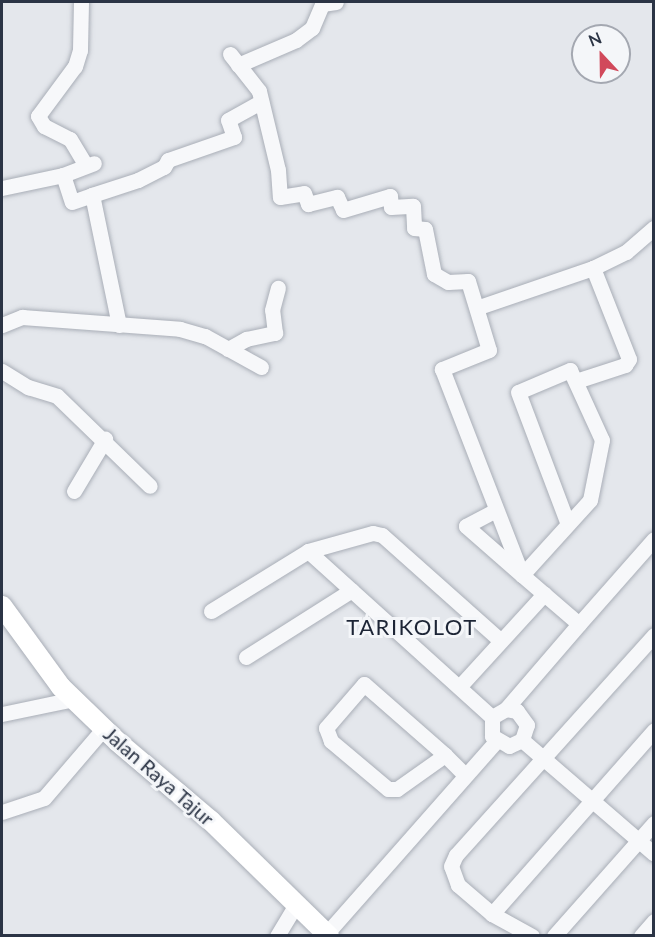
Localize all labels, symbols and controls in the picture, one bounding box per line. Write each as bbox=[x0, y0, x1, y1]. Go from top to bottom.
north arrow bbox=[571, 24, 631, 84]
text: N bbox=[586, 28, 604, 50]
district label: TARIKOLOT bbox=[346, 614, 478, 640]
street label: Jalan Raya Tajur bbox=[99, 721, 219, 831]

